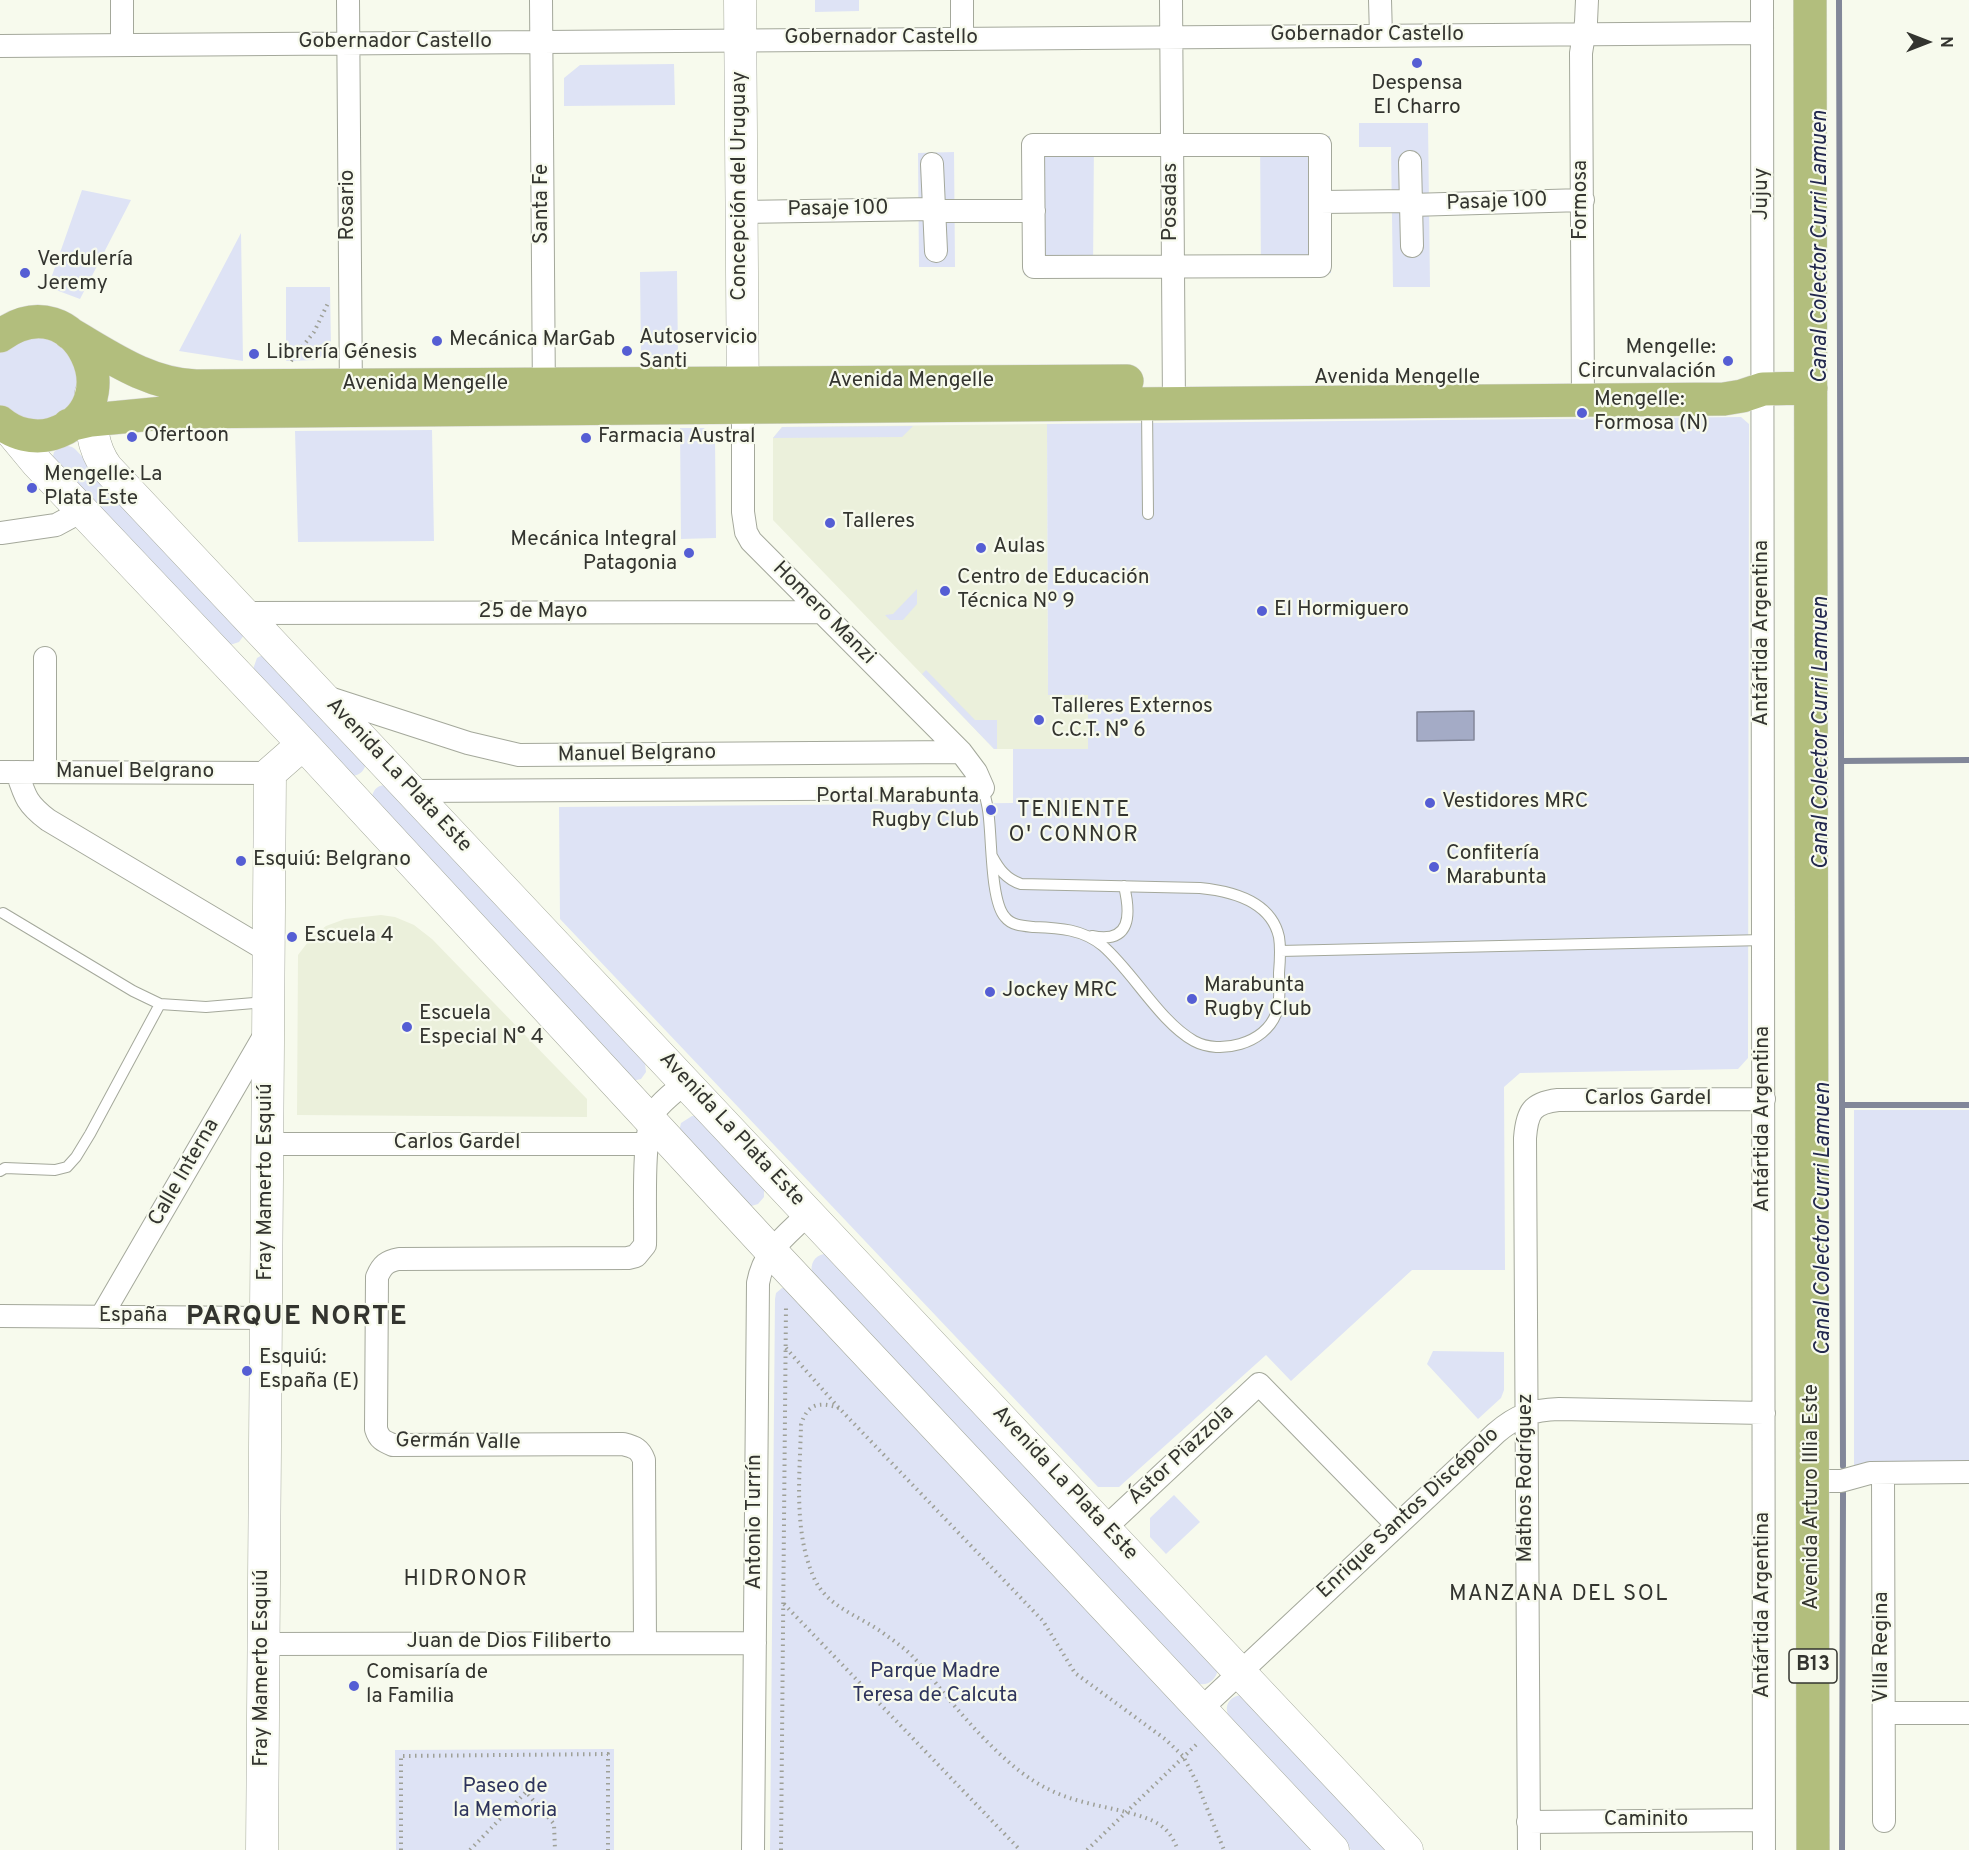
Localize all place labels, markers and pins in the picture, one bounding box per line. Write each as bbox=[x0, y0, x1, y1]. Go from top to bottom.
marker: Despensa El Charro bbox=[1410, 56, 1424, 70]
place label: Despensa El Charro bbox=[1371, 72, 1463, 122]
place label: Verdulería Jeremy bbox=[37, 248, 133, 298]
marker: Verdulería Jeremy bbox=[18, 266, 32, 280]
place label: Autoservicio Santi bbox=[639, 326, 757, 376]
place label: Mecánica MarGab bbox=[449, 328, 615, 354]
marker: Mecánica MarGab bbox=[430, 334, 444, 348]
place label: Mengelle: Circunvalación bbox=[1578, 336, 1716, 386]
place label: Librería Génesis bbox=[266, 341, 417, 367]
marker: Autoservicio Santi bbox=[620, 344, 634, 358]
marker: Librería Génesis bbox=[247, 347, 261, 361]
marker: Mengelle: Circunvalación bbox=[1721, 354, 1735, 368]
place label: Mengelle: Formosa (N) bbox=[1594, 388, 1708, 438]
marker: Mengelle: Formosa (N) bbox=[1575, 406, 1589, 420]
place label: Ofertoon bbox=[144, 424, 229, 450]
place label: Farmacia Austral bbox=[598, 425, 756, 451]
marker: Ofertoon bbox=[125, 430, 139, 444]
marker: Farmacia Austral bbox=[579, 431, 593, 445]
place label: Mengelle: La Plata Este bbox=[44, 463, 162, 513]
marker: Mengelle: La Plata Este bbox=[25, 481, 39, 495]
place label: Talleres bbox=[842, 510, 915, 536]
marker: Talleres bbox=[823, 516, 837, 530]
place label: Mecánica Integral Patagonia bbox=[510, 528, 677, 578]
place label: Aulas bbox=[993, 535, 1045, 561]
marker: Aulas bbox=[974, 541, 988, 555]
marker: Mecánica Integral Patagonia bbox=[682, 546, 696, 560]
place label: Centro de Educación Técnica Nº 9 bbox=[957, 566, 1150, 616]
marker: Centro de Educación Técnica Nº 9 bbox=[938, 584, 952, 598]
place label: El Hormiguero bbox=[1274, 598, 1409, 624]
marker: El Hormiguero bbox=[1255, 604, 1269, 618]
place label: Talleres Externos C.C.T. N° 6 bbox=[1051, 695, 1213, 745]
marker: Talleres Externos C.C.T. N° 6 bbox=[1032, 713, 1046, 727]
place label: Portal Marabunta Rugby Club bbox=[816, 785, 979, 835]
place label: Vestidores MRC bbox=[1442, 790, 1588, 816]
marker: Vestidores MRC bbox=[1423, 796, 1437, 810]
marker: Portal Marabunta Rugby Club bbox=[984, 803, 998, 817]
place label: Confitería Marabunta bbox=[1446, 842, 1546, 892]
place label: Esquiú: Belgrano bbox=[253, 848, 411, 874]
marker: Esquiú: Belgrano bbox=[234, 854, 248, 868]
marker: Confitería Marabunta bbox=[1427, 860, 1441, 874]
place label: Escuela 4 bbox=[304, 924, 394, 950]
marker: Escuela 4 bbox=[285, 930, 299, 944]
place label: Marabunta Rugby Club bbox=[1204, 974, 1312, 1024]
place label: Jockey MRC bbox=[1002, 979, 1118, 1005]
marker: Jockey MRC bbox=[983, 985, 997, 999]
marker: Marabunta Rugby Club bbox=[1185, 992, 1199, 1006]
place label: Escuela Especial N° 4 bbox=[419, 1002, 544, 1052]
marker: Escuela Especial N° 4 bbox=[400, 1020, 414, 1034]
place label: Esquiú: España (E) bbox=[259, 1346, 359, 1396]
marker: Esquiú: España (E) bbox=[240, 1364, 254, 1378]
place label: Comisaría de la Familia bbox=[366, 1661, 488, 1711]
marker: Comisaría de la Familia bbox=[347, 1679, 361, 1693]

